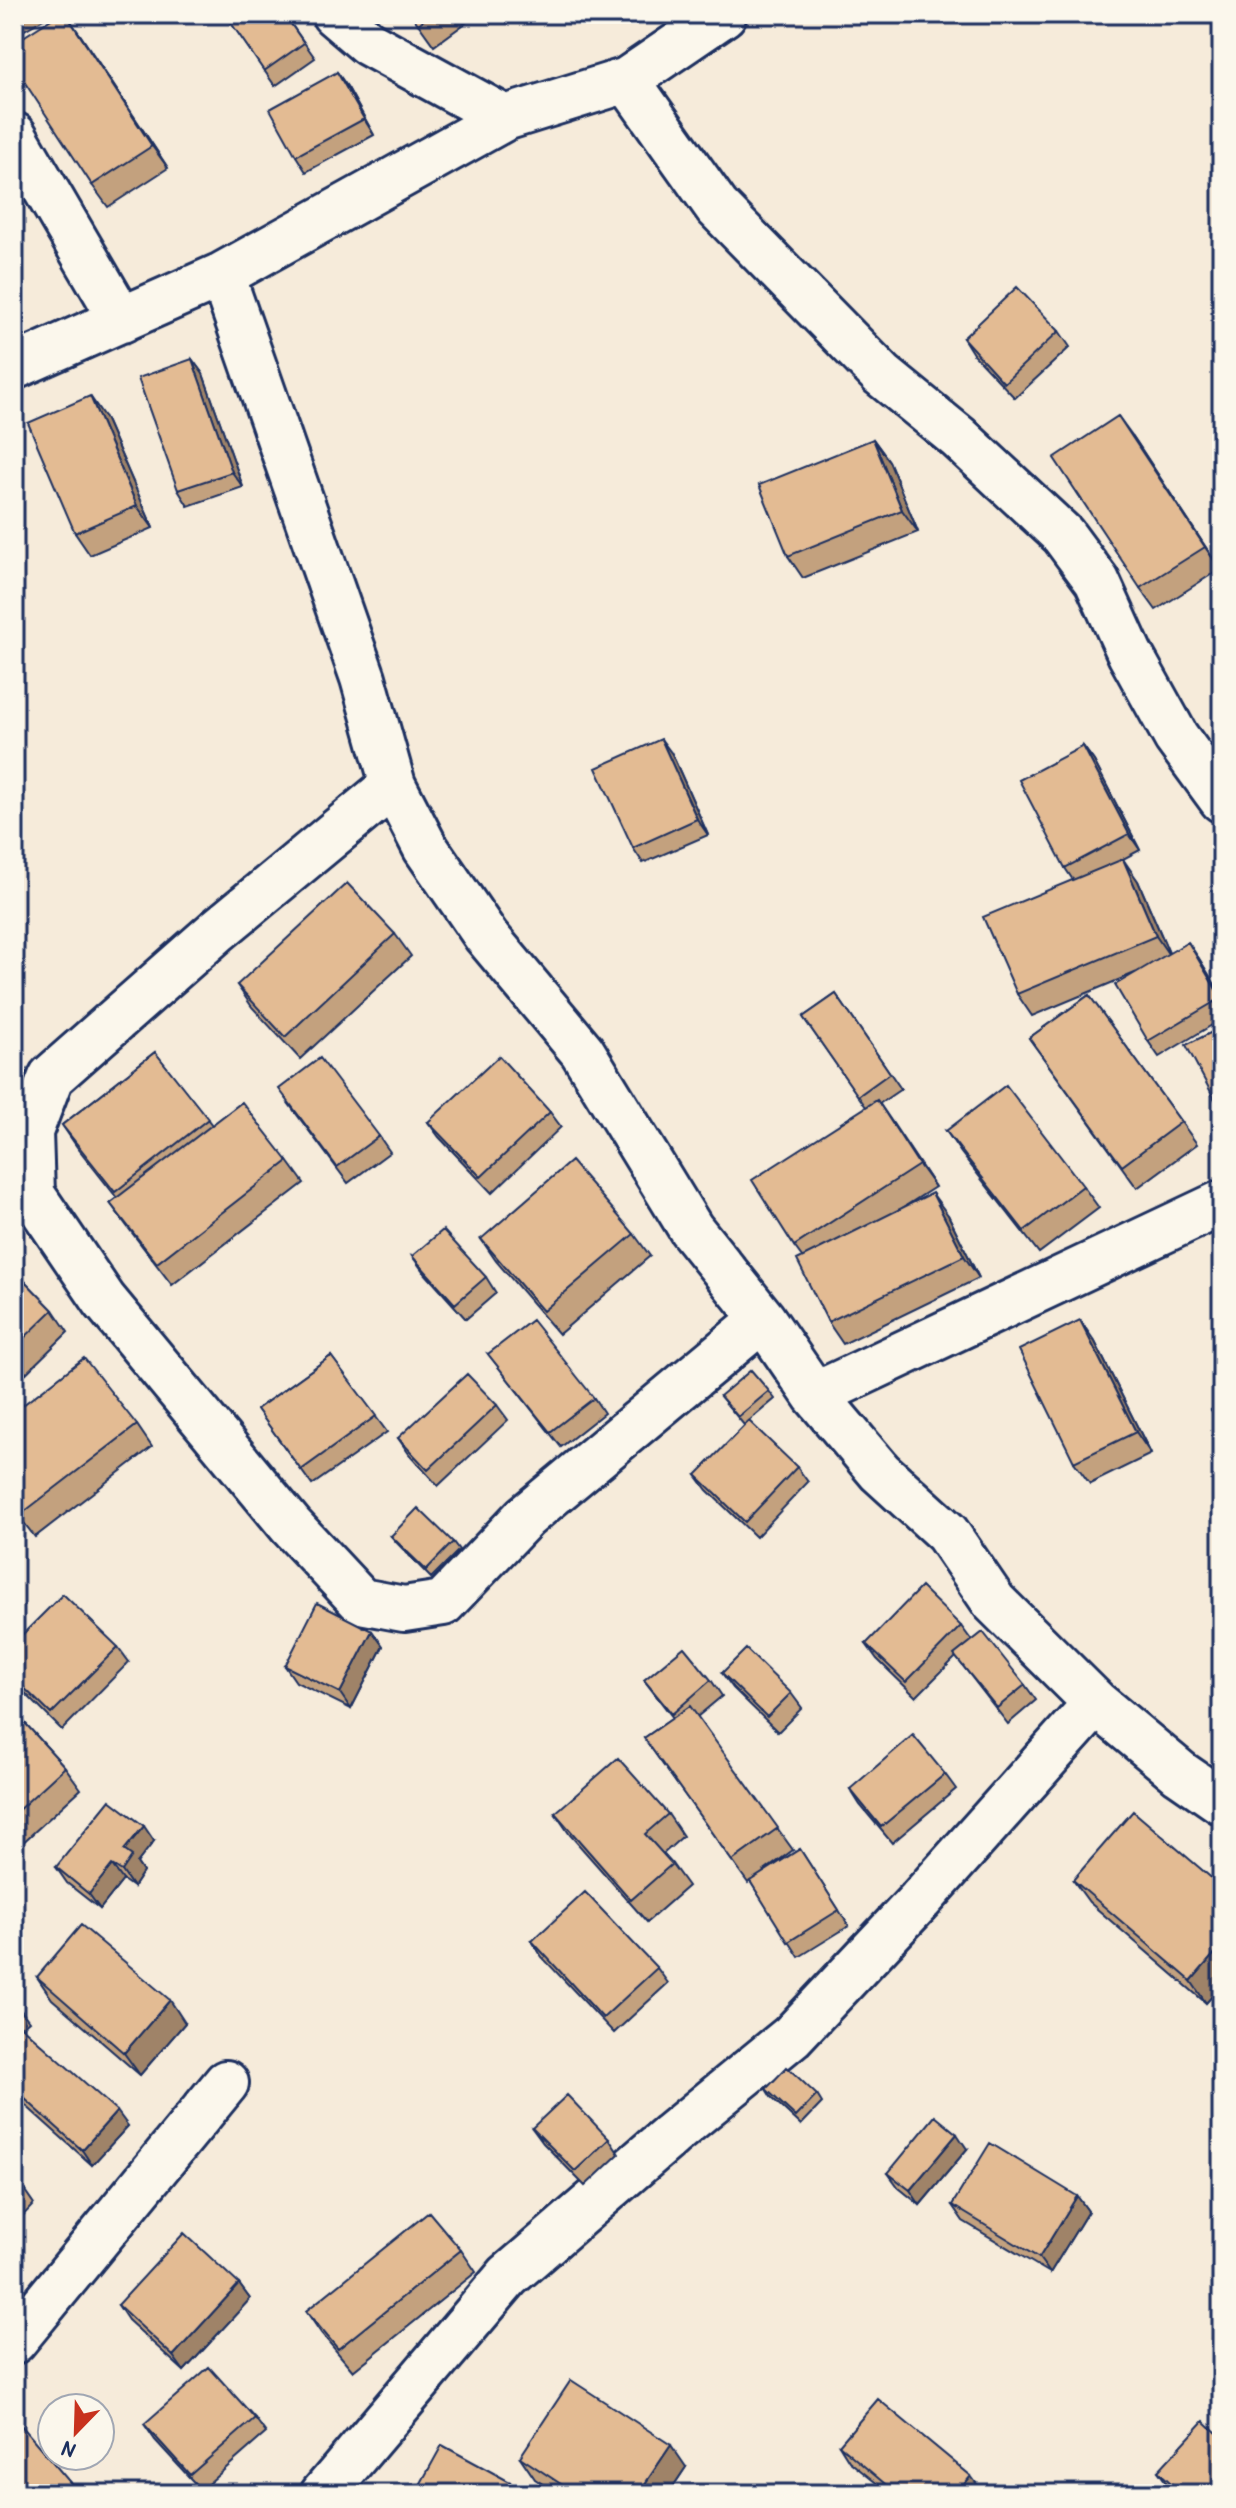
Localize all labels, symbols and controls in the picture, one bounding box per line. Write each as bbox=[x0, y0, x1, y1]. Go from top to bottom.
north arrow bbox=[36, 2392, 116, 2472]
text: N bbox=[57, 2434, 79, 2467]

